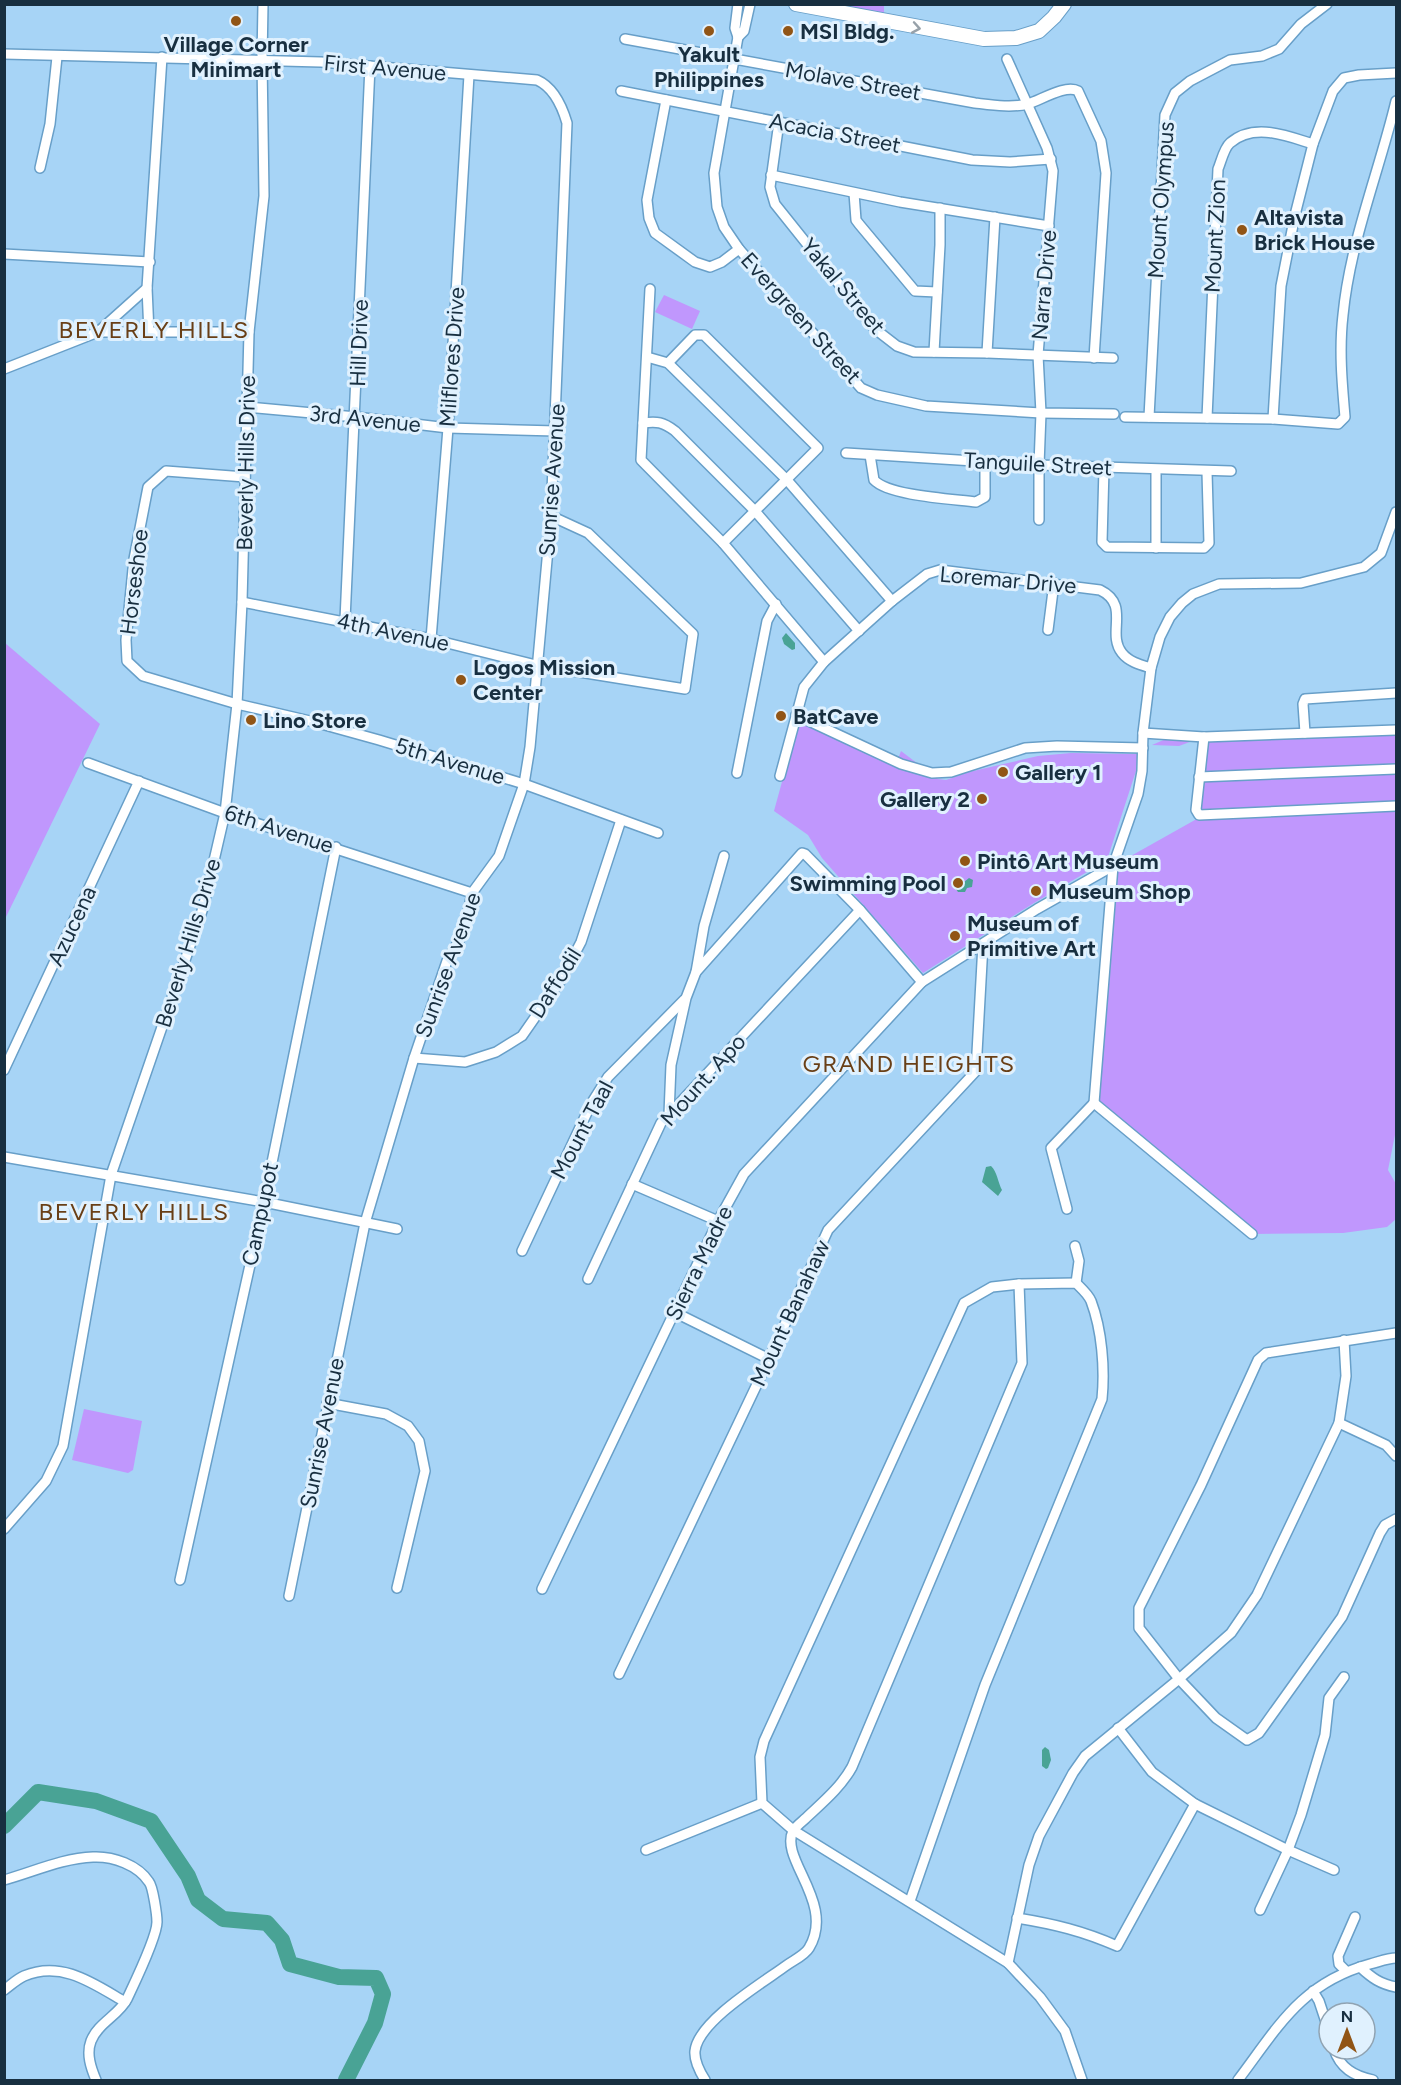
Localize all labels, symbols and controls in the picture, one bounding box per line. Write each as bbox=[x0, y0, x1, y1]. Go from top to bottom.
marker: Village Corner Minimart bbox=[229, 14, 243, 28]
place label: MSI Bldg. bbox=[800, 18, 894, 45]
one-way arrow bbox=[911, 21, 921, 34]
marker: Yakult Philippines bbox=[702, 24, 716, 38]
marker: MSI Bldg. bbox=[781, 24, 795, 38]
place label: Village Corner Minimart bbox=[164, 31, 309, 83]
place label: Yakult Philippines bbox=[654, 41, 764, 93]
street label: First Avenue bbox=[323, 49, 447, 87]
street label: Molave Street bbox=[783, 56, 923, 106]
street label: Acacia Street bbox=[767, 107, 903, 159]
street label: Mount Olympus bbox=[1142, 121, 1180, 279]
street label: Mount Zion bbox=[1199, 178, 1231, 294]
place label: Altavista Brick House bbox=[1254, 204, 1375, 256]
marker: Altavista Brick House bbox=[1235, 223, 1249, 237]
street label: Narra Drive bbox=[1026, 229, 1062, 341]
street label: Yakal Street bbox=[795, 233, 891, 339]
street label: Evergreen Street bbox=[735, 247, 867, 389]
street label: Milflores Drive bbox=[434, 286, 470, 428]
street label: Hill Drive bbox=[344, 299, 374, 387]
district label: BEVERLY HILLS bbox=[58, 315, 250, 344]
street label: Beverly Hills Drive bbox=[231, 375, 261, 551]
street label: 3rd Avenue bbox=[308, 400, 422, 438]
street label: Sunrise Avenue bbox=[533, 403, 571, 557]
street label: Tanguile Street bbox=[963, 447, 1113, 481]
street label: Horseshoe bbox=[114, 528, 154, 636]
street label: Loremar Drive bbox=[938, 561, 1078, 599]
street label: 4th Avenue bbox=[334, 607, 452, 657]
place label: Logos Mission Center bbox=[473, 654, 615, 706]
marker: Logos Mission Center bbox=[454, 673, 468, 687]
place label: BatCave bbox=[793, 703, 878, 730]
place label: Lino Store bbox=[263, 707, 366, 734]
marker: BatCave bbox=[774, 709, 788, 723]
marker: Lino Store bbox=[244, 713, 258, 727]
street label: 5th Avenue bbox=[392, 732, 508, 790]
place label: Gallery 1 bbox=[1015, 759, 1102, 786]
marker: Gallery 1 bbox=[996, 765, 1010, 779]
place label: Gallery 2 bbox=[880, 786, 970, 813]
marker: Gallery 2 bbox=[975, 792, 989, 806]
street label: 6th Avenue bbox=[221, 799, 337, 859]
place label: Pintô Art Museum bbox=[977, 848, 1159, 875]
marker: Pintô Art Museum bbox=[958, 854, 972, 868]
street label: Beverly Hills Drive bbox=[149, 855, 227, 1031]
place label: Swimming Pool bbox=[789, 870, 946, 897]
marker: Swimming Pool bbox=[951, 876, 965, 890]
place label: Museum Shop bbox=[1048, 878, 1191, 905]
street label: Azucena bbox=[42, 882, 102, 970]
marker: Museum Shop bbox=[1029, 884, 1043, 898]
street label: Sunrise Avenue bbox=[409, 889, 487, 1041]
place label: Museum of Primitive Art bbox=[967, 910, 1096, 962]
marker: Museum of Primitive Art bbox=[948, 929, 962, 943]
street label: Daffodil bbox=[523, 943, 587, 1023]
street label: Mount. Apo bbox=[655, 1028, 751, 1132]
district label: GRAND HEIGHTS bbox=[802, 1049, 1016, 1078]
street label: Mount Taal bbox=[545, 1076, 619, 1184]
street label: Campupot bbox=[236, 1160, 284, 1268]
district label: BEVERLY HILLS bbox=[38, 1197, 230, 1226]
street label: Sierra Madre bbox=[660, 1201, 738, 1325]
street label: Mount Banahaw bbox=[744, 1235, 836, 1390]
street label: Sunrise Avenue bbox=[294, 1355, 350, 1511]
north arrow bbox=[1317, 2001, 1377, 2061]
text: N bbox=[1341, 2007, 1353, 2026]

